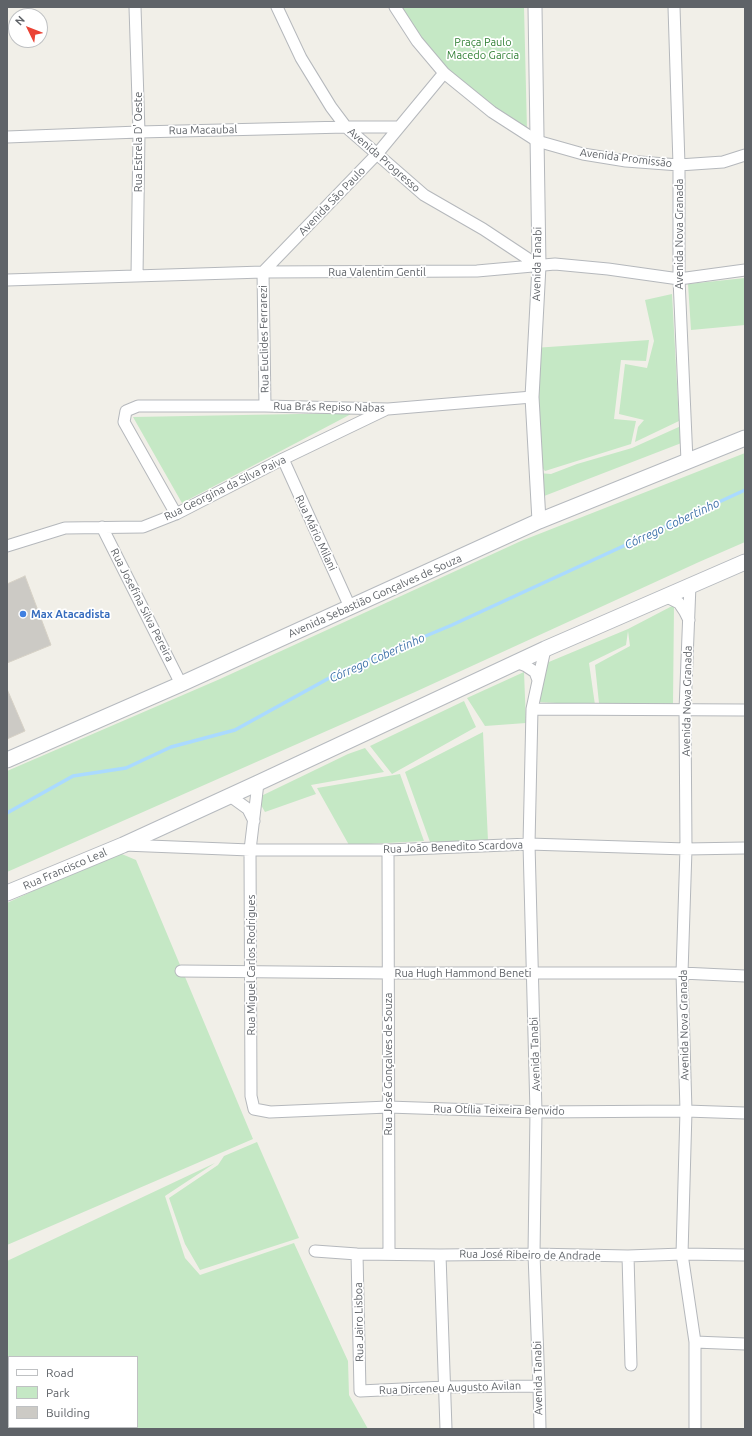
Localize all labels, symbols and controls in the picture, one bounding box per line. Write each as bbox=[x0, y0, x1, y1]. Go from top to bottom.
north arrow bbox=[8, 8, 48, 48]
text: N bbox=[13, 13, 27, 28]
park label: Praça Paulo Macedo Garcia bbox=[447, 35, 519, 61]
street label: Rua Estrela D' Oeste bbox=[131, 92, 145, 192]
street label: Rua Macaubal bbox=[169, 123, 237, 137]
street label: Avenida Progresso bbox=[345, 125, 423, 195]
street label: Avenida Promissão bbox=[579, 146, 673, 170]
street label: Avenida São Paulo bbox=[296, 164, 368, 238]
street label: Avenida Nova Granada bbox=[672, 179, 686, 289]
street label: Avenida Tanabi bbox=[530, 227, 544, 301]
street label: Rua Valentim Gentil bbox=[328, 265, 426, 279]
street label: Rua Euclides Ferrarezi bbox=[256, 285, 272, 393]
street label: Rua Brás Repiso Nabas bbox=[273, 399, 385, 415]
street label: Rua Georgina da Silva Paiva bbox=[162, 453, 288, 523]
street label: Rua Mário Milani bbox=[293, 493, 339, 573]
water label: Córrego Cobertinho bbox=[622, 496, 722, 552]
street label: Rua Josefina Silva Pereira bbox=[108, 546, 176, 664]
street label: Avenida Sebastião Gonçalves de Souza bbox=[286, 552, 464, 640]
place label: Max Atacadista bbox=[31, 607, 110, 621]
marker: Max Atacadista bbox=[18, 609, 28, 619]
water label: Córrego Cobertinho bbox=[327, 630, 427, 686]
street label: Avenida Nova Granada bbox=[679, 645, 695, 757]
street label: Rua João Benedito Scardova bbox=[383, 838, 523, 856]
street label: Rua Francisco Leal bbox=[21, 845, 109, 893]
street label: Rua Miguel Carlos Rodrigues bbox=[244, 895, 258, 1035]
street label: Rua Hugh Hammond Beneti bbox=[395, 966, 531, 980]
street label: Avenida Nova Granada bbox=[676, 969, 692, 1081]
street label: Rua José Gonçalves de Souza bbox=[381, 992, 395, 1136]
street label: Avenida Tanabi bbox=[527, 1017, 543, 1091]
street label: Rua Otília Teixeira Benvido bbox=[433, 1102, 565, 1118]
street label: Rua José Ribeiro de Andrade bbox=[459, 1247, 601, 1263]
street label: Rua Jairo Lisboa bbox=[352, 1282, 366, 1362]
street label: Avenida Tanabi bbox=[531, 1341, 545, 1415]
legend bbox=[8, 1356, 138, 1428]
text: Road bbox=[46, 1366, 74, 1379]
street label: Rua Dirceneu Augusto Avilan bbox=[379, 1379, 521, 1397]
text: Park bbox=[46, 1386, 70, 1399]
text: Building bbox=[46, 1406, 90, 1419]

